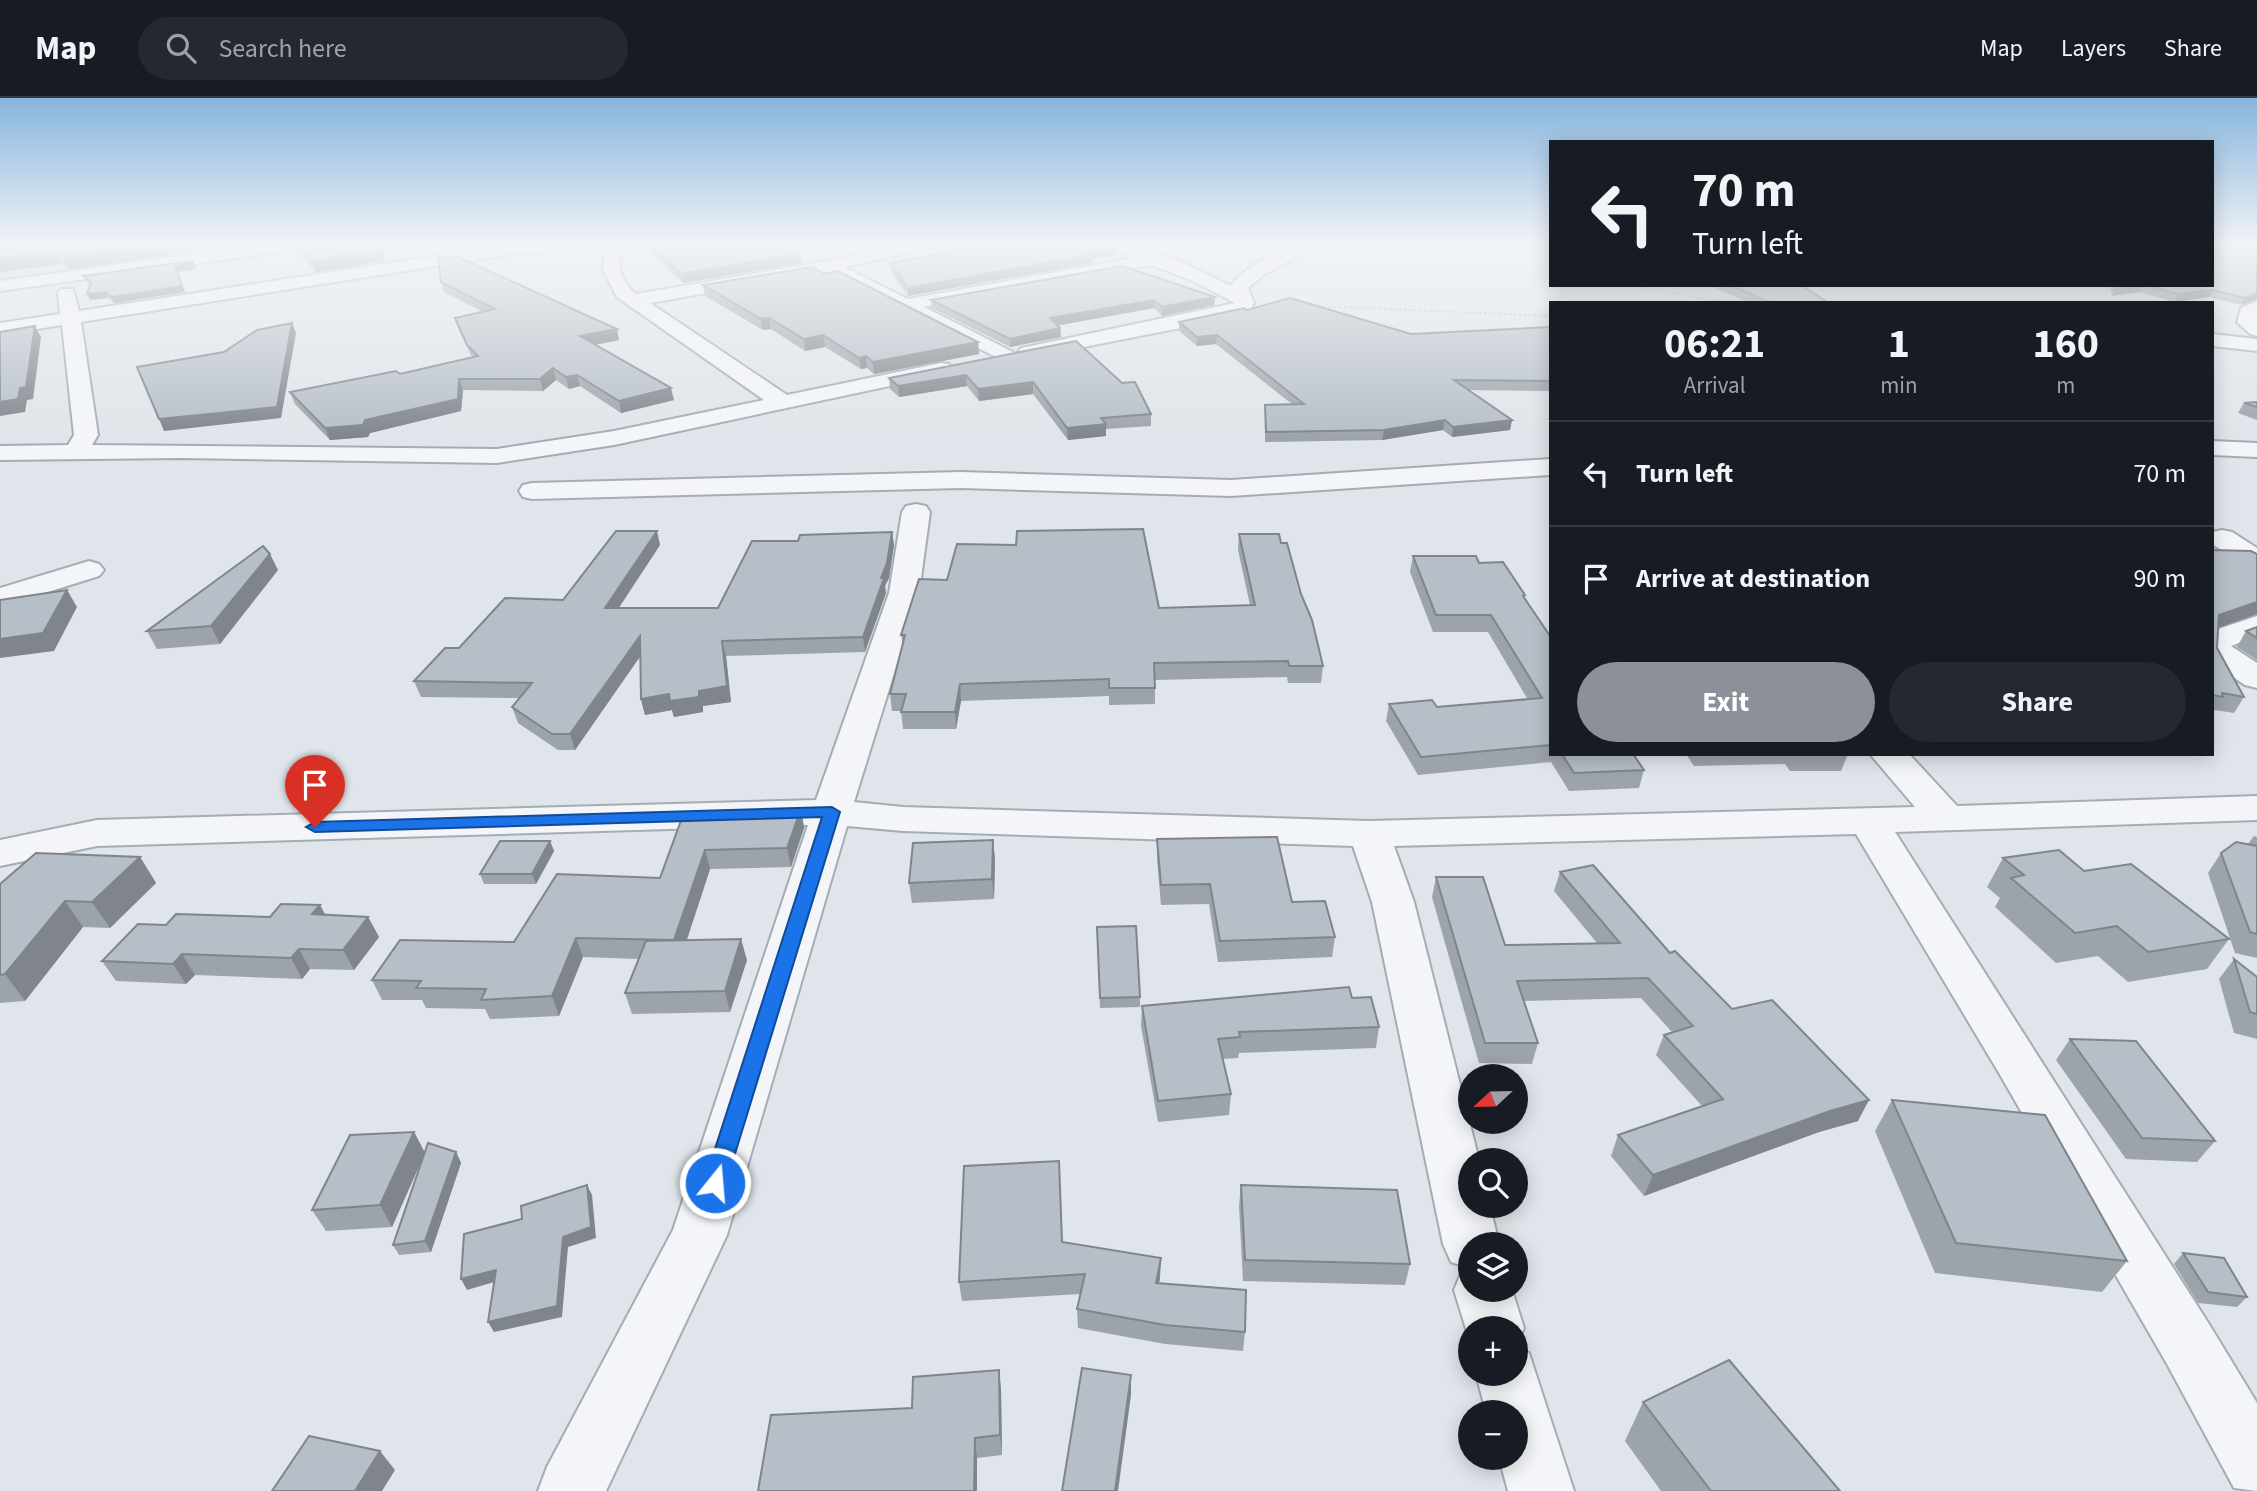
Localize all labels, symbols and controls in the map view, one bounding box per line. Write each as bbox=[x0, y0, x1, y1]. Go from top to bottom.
search box bbox=[138, 17, 628, 80]
text: Map bbox=[35, 25, 96, 72]
icon: search bbox=[162, 29, 200, 67]
text: Search here bbox=[218, 30, 347, 67]
text: Map bbox=[1980, 31, 2023, 66]
text: Layers bbox=[2061, 31, 2126, 66]
text: Share bbox=[2164, 31, 2222, 66]
text: 70 m bbox=[1692, 156, 1796, 226]
icon: left bbox=[1577, 168, 1668, 259]
text: Turn left bbox=[1692, 221, 1803, 267]
text: 06:21 bbox=[1664, 314, 1765, 374]
text: 1 bbox=[1888, 314, 1910, 374]
text: 160 bbox=[2032, 314, 2099, 374]
text: Arrival bbox=[1684, 369, 1746, 402]
text: min bbox=[1880, 369, 1918, 402]
text: m bbox=[2056, 369, 2075, 402]
icon: left bbox=[1577, 455, 1615, 493]
text: Turn left bbox=[1636, 455, 1733, 492]
text: 70 m bbox=[2133, 455, 2186, 492]
icon: arrive bbox=[1577, 560, 1615, 598]
text: Arrive at destination bbox=[1636, 560, 1870, 597]
text: 90 m bbox=[2133, 560, 2186, 597]
button: Exit bbox=[1577, 662, 1875, 742]
button: Share bbox=[1889, 662, 2186, 742]
pin bbox=[285, 755, 345, 827]
icon: arrive bbox=[296, 766, 334, 804]
north arrow bbox=[1458, 1064, 1528, 1134]
map controls bbox=[1458, 1064, 1528, 1470]
position arrow bbox=[678, 1146, 752, 1220]
button: search bbox=[1458, 1148, 1528, 1218]
button: layers bbox=[1458, 1232, 1528, 1302]
button: + bbox=[1458, 1316, 1528, 1386]
button: − bbox=[1458, 1400, 1528, 1470]

